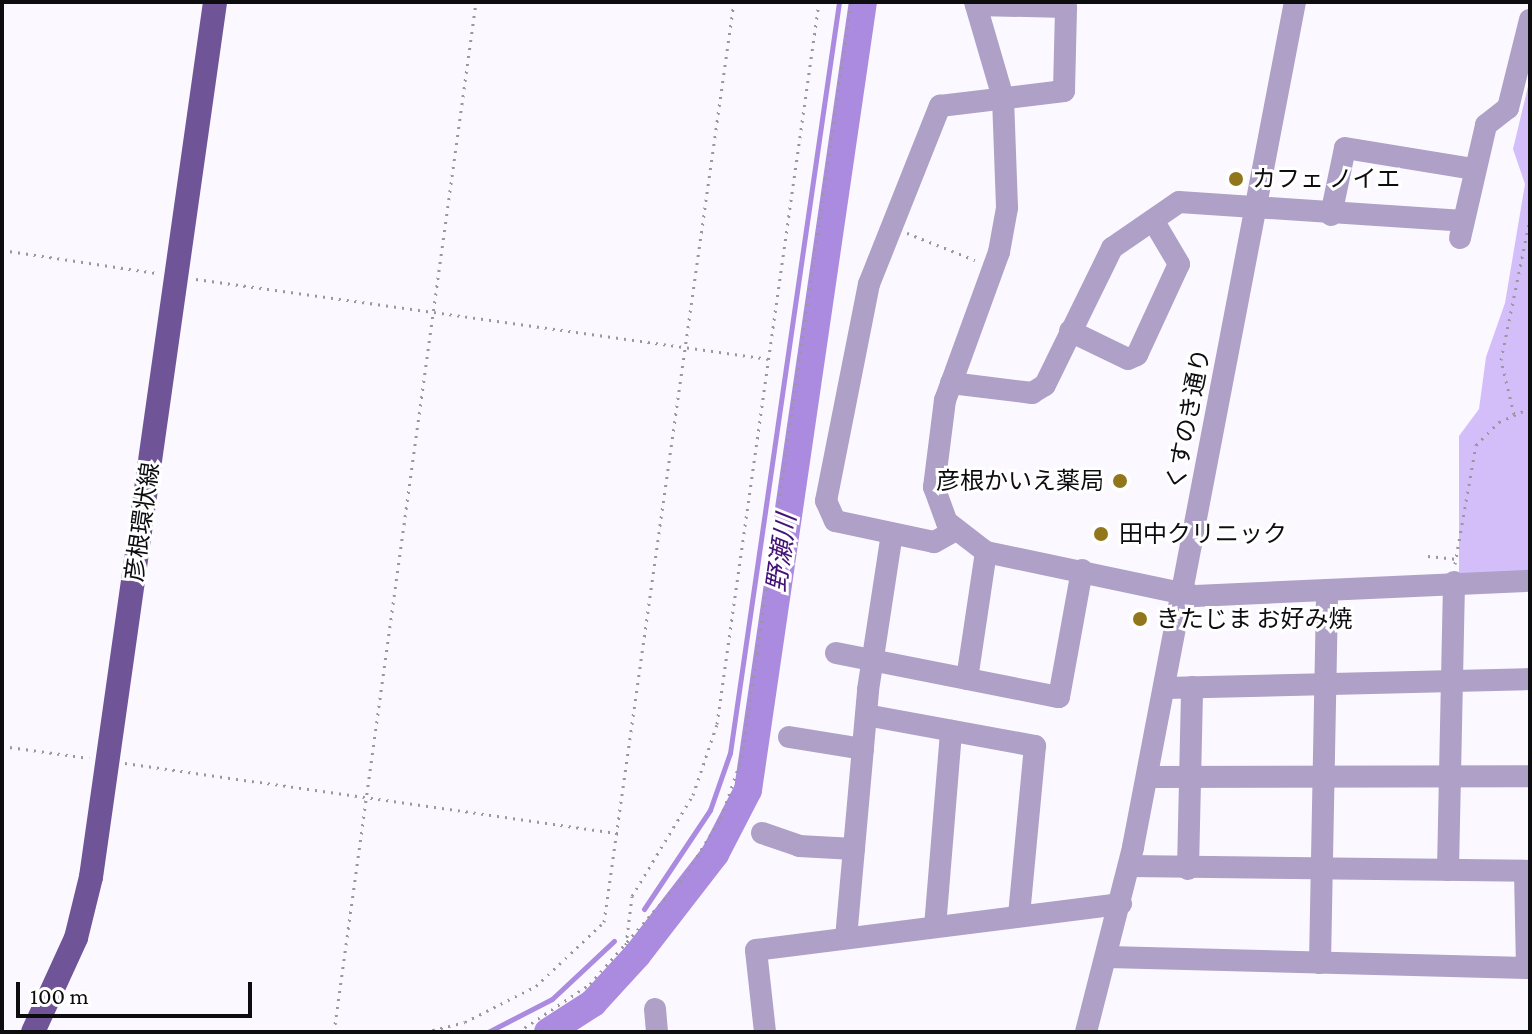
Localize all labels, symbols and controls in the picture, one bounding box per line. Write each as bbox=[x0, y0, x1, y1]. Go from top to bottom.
place label: カフェ ノイエ bbox=[1252, 165, 1400, 193]
marker: カフェ ノイエ bbox=[1227, 170, 1245, 188]
street label: くすのき通り bbox=[1160, 346, 1216, 492]
street label: 彦根環状線 bbox=[119, 461, 165, 583]
place label: 彦根かいえ薬局 bbox=[936, 467, 1104, 495]
marker: 彦根かいえ薬局 bbox=[1111, 472, 1129, 490]
water label: 野瀬川 bbox=[761, 512, 803, 594]
place label: 田中クリニック bbox=[1119, 520, 1287, 548]
marker: 田中クリニック bbox=[1090, 523, 1112, 545]
place label: きたじま お好み焼 bbox=[1156, 605, 1352, 633]
marker: きたじま お好み焼 bbox=[1131, 610, 1149, 628]
scale bar bbox=[20, 966, 256, 1016]
text: 100 m bbox=[30, 982, 89, 1009]

